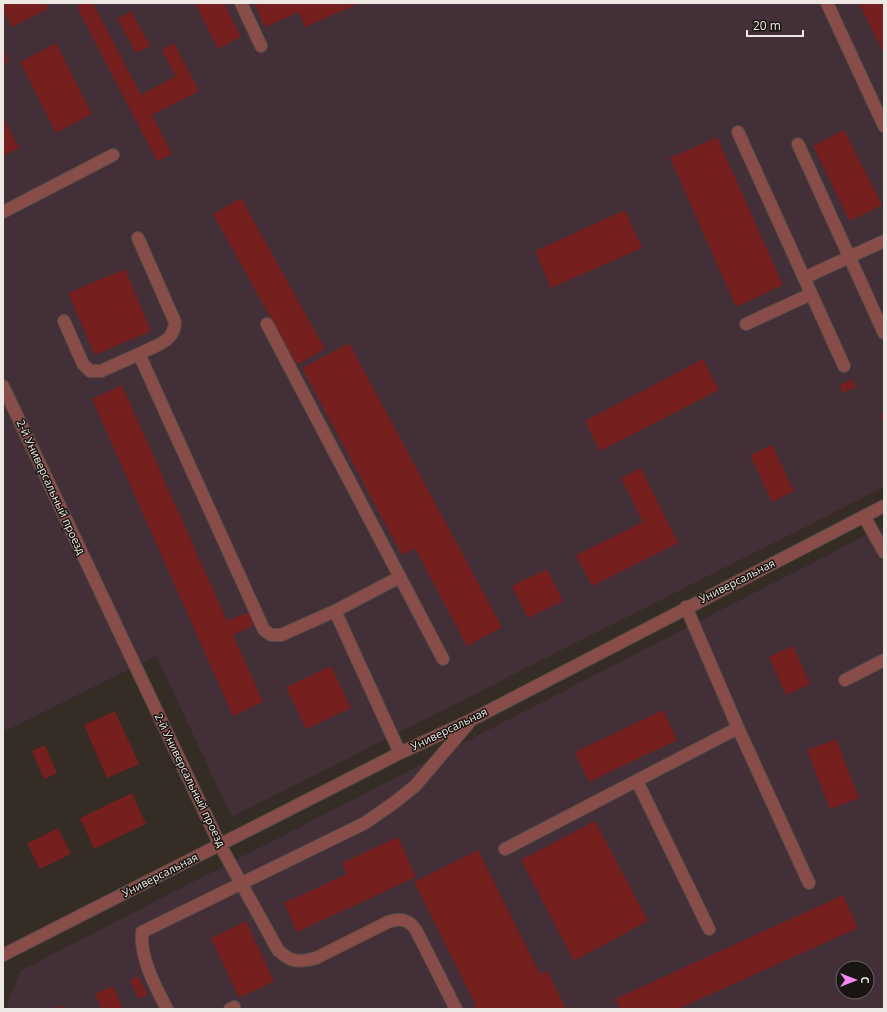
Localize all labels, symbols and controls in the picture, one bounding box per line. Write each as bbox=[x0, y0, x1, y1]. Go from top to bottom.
scale bar bbox=[747, 12, 803, 38]
text: 20 m bbox=[753, 17, 781, 34]
street label: 2-й Универсальный проезд bbox=[14, 417, 90, 557]
street label: Универсальная bbox=[696, 555, 777, 606]
street label: Универсальная bbox=[408, 704, 490, 754]
street label: 2-й Универсальный проезд bbox=[151, 710, 230, 850]
street label: Универсальная bbox=[119, 849, 200, 900]
north arrow bbox=[835, 960, 875, 1000]
text: С bbox=[858, 976, 873, 984]

